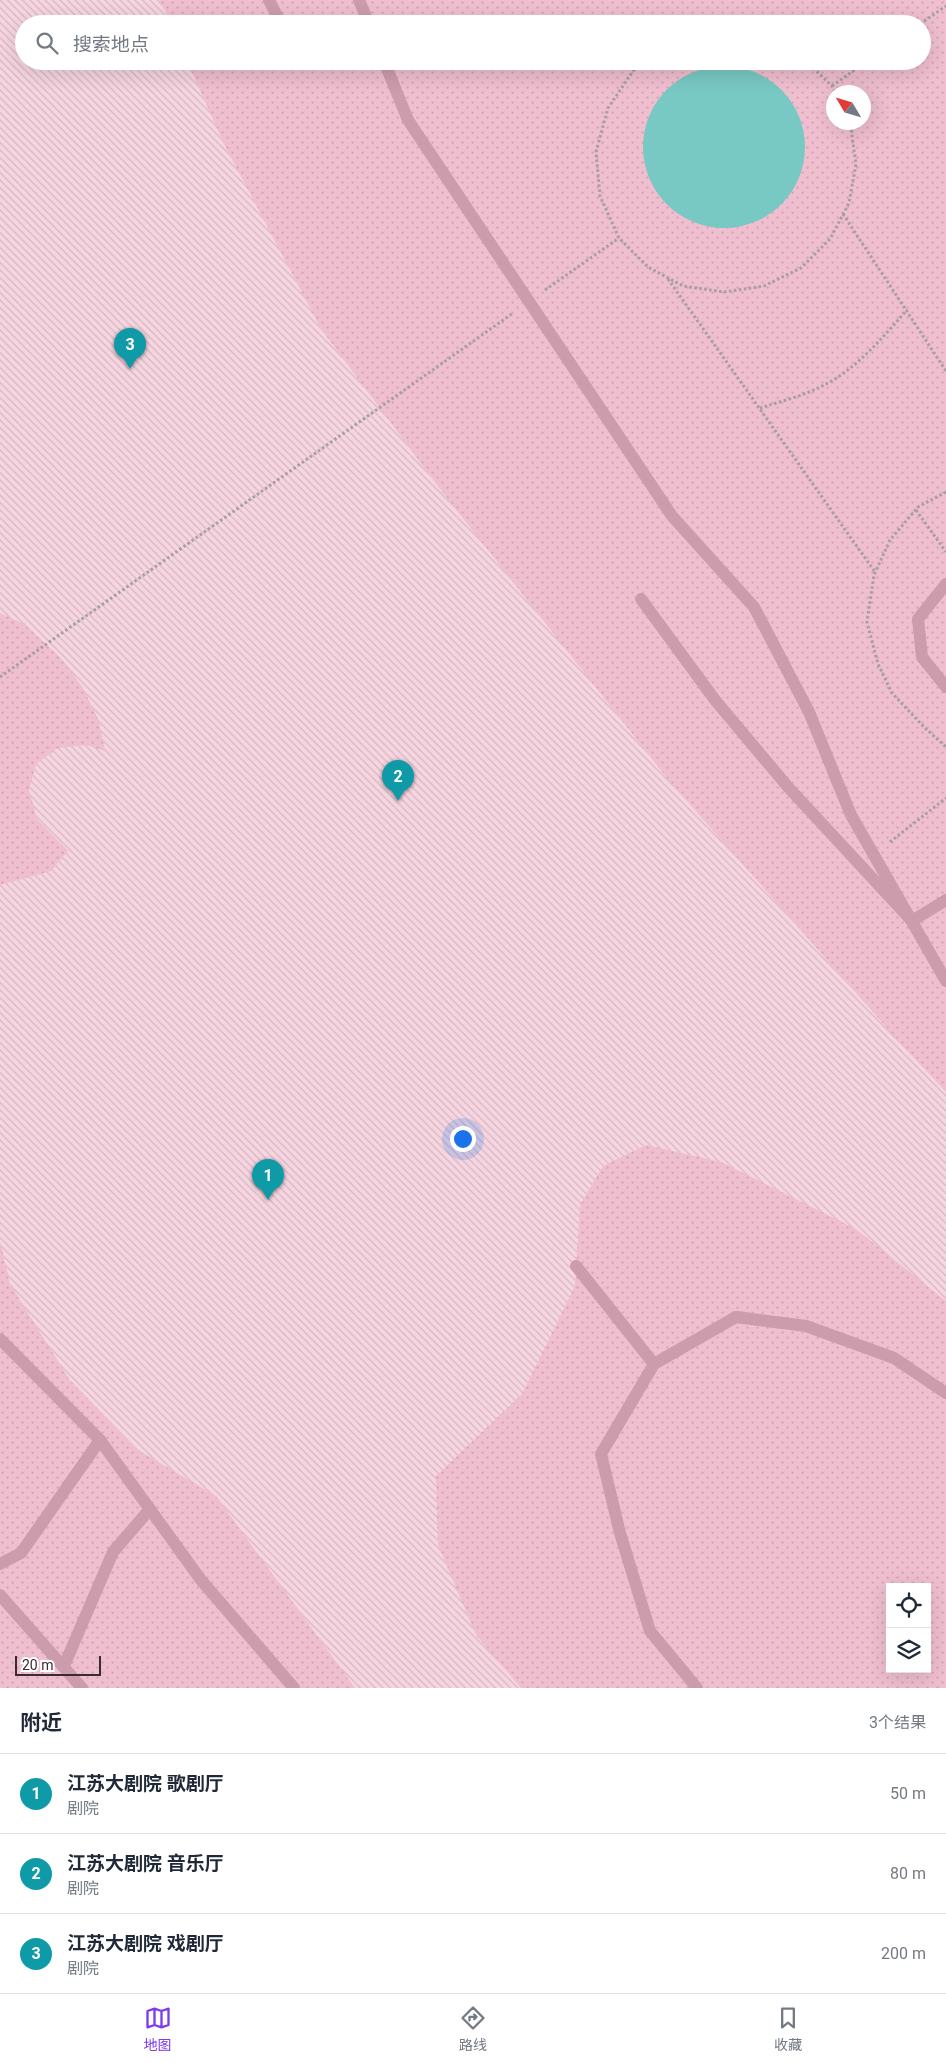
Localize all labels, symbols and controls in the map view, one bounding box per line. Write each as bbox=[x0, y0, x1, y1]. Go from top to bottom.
search box bbox=[15, 15, 931, 70]
icon: search bbox=[33, 29, 61, 57]
text: 搜索地点 bbox=[73, 33, 149, 56]
north arrow bbox=[826, 85, 871, 130]
pin: 3 bbox=[114, 328, 146, 369]
pin: 2 bbox=[382, 760, 414, 801]
your location bbox=[450, 1126, 476, 1152]
pin: 1 bbox=[252, 1159, 284, 1200]
map controls bbox=[886, 1583, 931, 1673]
button: locate bbox=[886, 1583, 931, 1628]
button: layers bbox=[886, 1628, 931, 1673]
scale bar bbox=[15, 1653, 101, 1676]
text: 20 m bbox=[22, 1657, 54, 1673]
text: 附近 bbox=[20, 1711, 62, 1735]
text: 3个结果 bbox=[869, 1713, 926, 1732]
text: 江苏大剧院 歌剧厅 bbox=[67, 1772, 224, 1795]
text: 1 bbox=[31, 1784, 41, 1803]
text: 50 m bbox=[890, 1784, 926, 1803]
text: 剧院 bbox=[67, 1799, 99, 1818]
text: 江苏大剧院 音乐厅 bbox=[67, 1852, 224, 1875]
text: 2 bbox=[31, 1864, 41, 1883]
text: 80 m bbox=[890, 1864, 926, 1883]
text: 剧院 bbox=[67, 1879, 99, 1898]
text: 江苏大剧院 戏剧厅 bbox=[67, 1932, 224, 1955]
text: 3 bbox=[31, 1944, 41, 1963]
text: 200 m bbox=[881, 1944, 926, 1963]
text: 剧院 bbox=[67, 1959, 99, 1978]
tab: 地图 bbox=[144, 2004, 172, 2054]
tab: 路线 bbox=[459, 2004, 487, 2054]
tab: 收藏 bbox=[774, 2004, 802, 2054]

